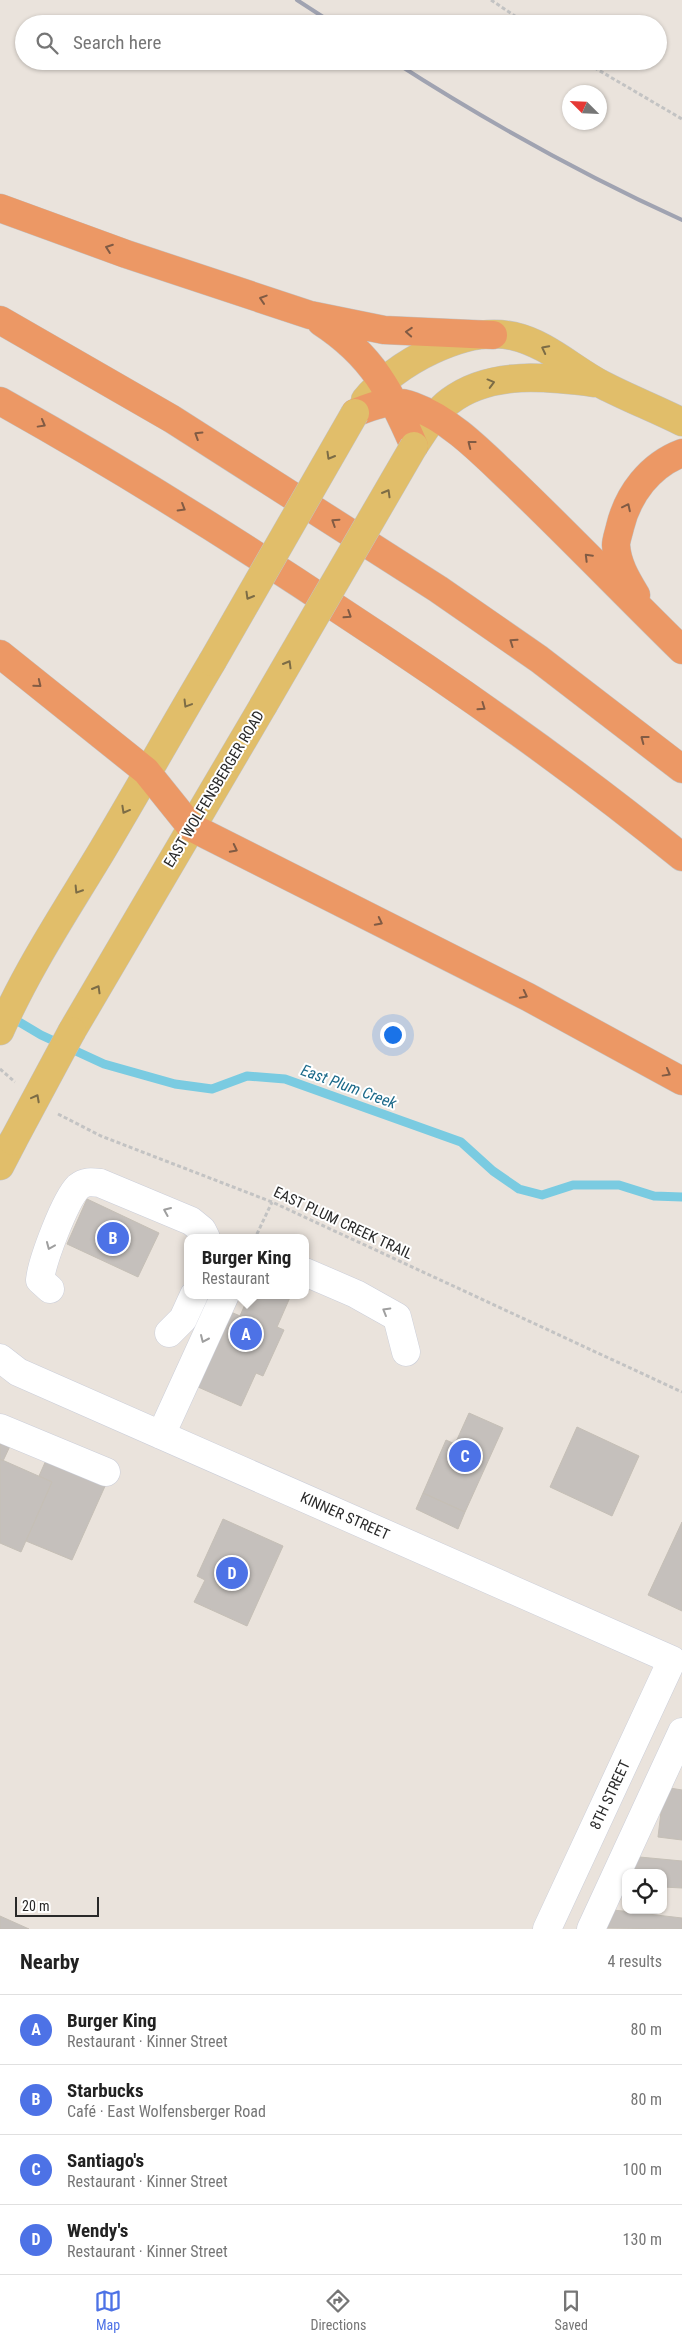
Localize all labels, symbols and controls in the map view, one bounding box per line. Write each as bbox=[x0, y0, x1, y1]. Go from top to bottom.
search box bbox=[15, 15, 667, 70]
icon: search bbox=[33, 29, 61, 57]
text: Search here bbox=[73, 31, 161, 54]
north arrow bbox=[562, 85, 607, 130]
one-way arrow bbox=[106, 244, 114, 254]
one-way arrow bbox=[260, 295, 268, 305]
one-way arrow bbox=[405, 327, 413, 338]
one-way arrow bbox=[541, 344, 550, 355]
one-way arrow bbox=[486, 379, 494, 389]
one-way arrow bbox=[37, 418, 46, 428]
one-way arrow bbox=[194, 431, 203, 441]
one-way arrow bbox=[468, 442, 477, 450]
one-way arrow bbox=[327, 450, 337, 459]
one-way arrow bbox=[381, 489, 391, 498]
one-way arrow bbox=[177, 501, 186, 511]
one-way arrow bbox=[621, 503, 631, 512]
one-way arrow bbox=[331, 519, 340, 529]
one-way arrow bbox=[585, 554, 594, 563]
one-way arrow bbox=[246, 591, 256, 600]
one-way arrow bbox=[342, 609, 351, 618]
one-way arrow bbox=[510, 639, 519, 648]
one-way arrow bbox=[281, 660, 291, 669]
one-way arrow bbox=[32, 679, 41, 687]
one-way arrow bbox=[184, 698, 194, 707]
one-way arrow bbox=[476, 701, 486, 710]
street label: EAST WOLFENSBERGER ROAD bbox=[160, 707, 268, 871]
one-way arrow bbox=[640, 736, 650, 745]
one-way arrow bbox=[121, 805, 131, 814]
one-way arrow bbox=[229, 843, 238, 853]
one-way arrow bbox=[74, 885, 84, 894]
one-way arrow bbox=[374, 916, 383, 926]
one-way arrow bbox=[90, 986, 100, 995]
one-way arrow bbox=[519, 989, 528, 999]
your location bbox=[380, 1022, 406, 1048]
water label: East Plum Creek bbox=[298, 1060, 400, 1113]
one-way arrow bbox=[662, 1066, 671, 1076]
one-way arrow bbox=[30, 1094, 40, 1103]
street label: EAST PLUM CREEK TRAIL bbox=[271, 1183, 415, 1263]
one-way arrow bbox=[163, 1207, 172, 1217]
pin: B bbox=[97, 1219, 129, 1257]
popup bbox=[184, 1234, 309, 1299]
one-way arrow bbox=[45, 1241, 56, 1250]
text: Burger King bbox=[202, 1246, 291, 1269]
text: Restaurant bbox=[202, 1269, 270, 1288]
one-way arrow bbox=[382, 1307, 391, 1317]
pin: A bbox=[230, 1315, 262, 1353]
one-way arrow bbox=[200, 1334, 211, 1343]
pin: C bbox=[449, 1437, 481, 1475]
street label: KINNER STREET bbox=[298, 1488, 393, 1544]
pin: D bbox=[216, 1554, 248, 1592]
street label: 8TH STREET bbox=[586, 1757, 634, 1833]
map controls bbox=[622, 1869, 667, 1914]
button: locate bbox=[622, 1869, 667, 1914]
scale bar bbox=[15, 1894, 99, 1917]
text: 20 m bbox=[22, 1898, 50, 1914]
text: Nearby bbox=[20, 1950, 79, 1974]
text: 4 results bbox=[607, 1952, 662, 1971]
text: Burger King bbox=[67, 2009, 157, 2032]
text: A bbox=[31, 2020, 41, 2039]
text: 80 m bbox=[630, 2020, 662, 2039]
text: Restaurant · Kinner Street bbox=[67, 2032, 228, 2051]
text: Starbucks bbox=[67, 2079, 144, 2102]
text: B bbox=[32, 2090, 40, 2109]
text: 80 m bbox=[630, 2090, 662, 2109]
text: Café · East Wolfensberger Road bbox=[67, 2102, 266, 2121]
text: Santiago's bbox=[67, 2149, 144, 2172]
text: C bbox=[31, 2160, 41, 2179]
text: 100 m bbox=[623, 2160, 662, 2179]
text: Restaurant · Kinner Street bbox=[67, 2172, 228, 2191]
text: Wendy's bbox=[67, 2219, 128, 2242]
text: D bbox=[31, 2230, 41, 2249]
text: 130 m bbox=[623, 2230, 662, 2249]
text: Restaurant · Kinner Street bbox=[67, 2242, 228, 2261]
tab: Map bbox=[94, 2287, 122, 2333]
tab: Directions bbox=[310, 2287, 366, 2333]
tab: Saved bbox=[555, 2287, 588, 2333]

